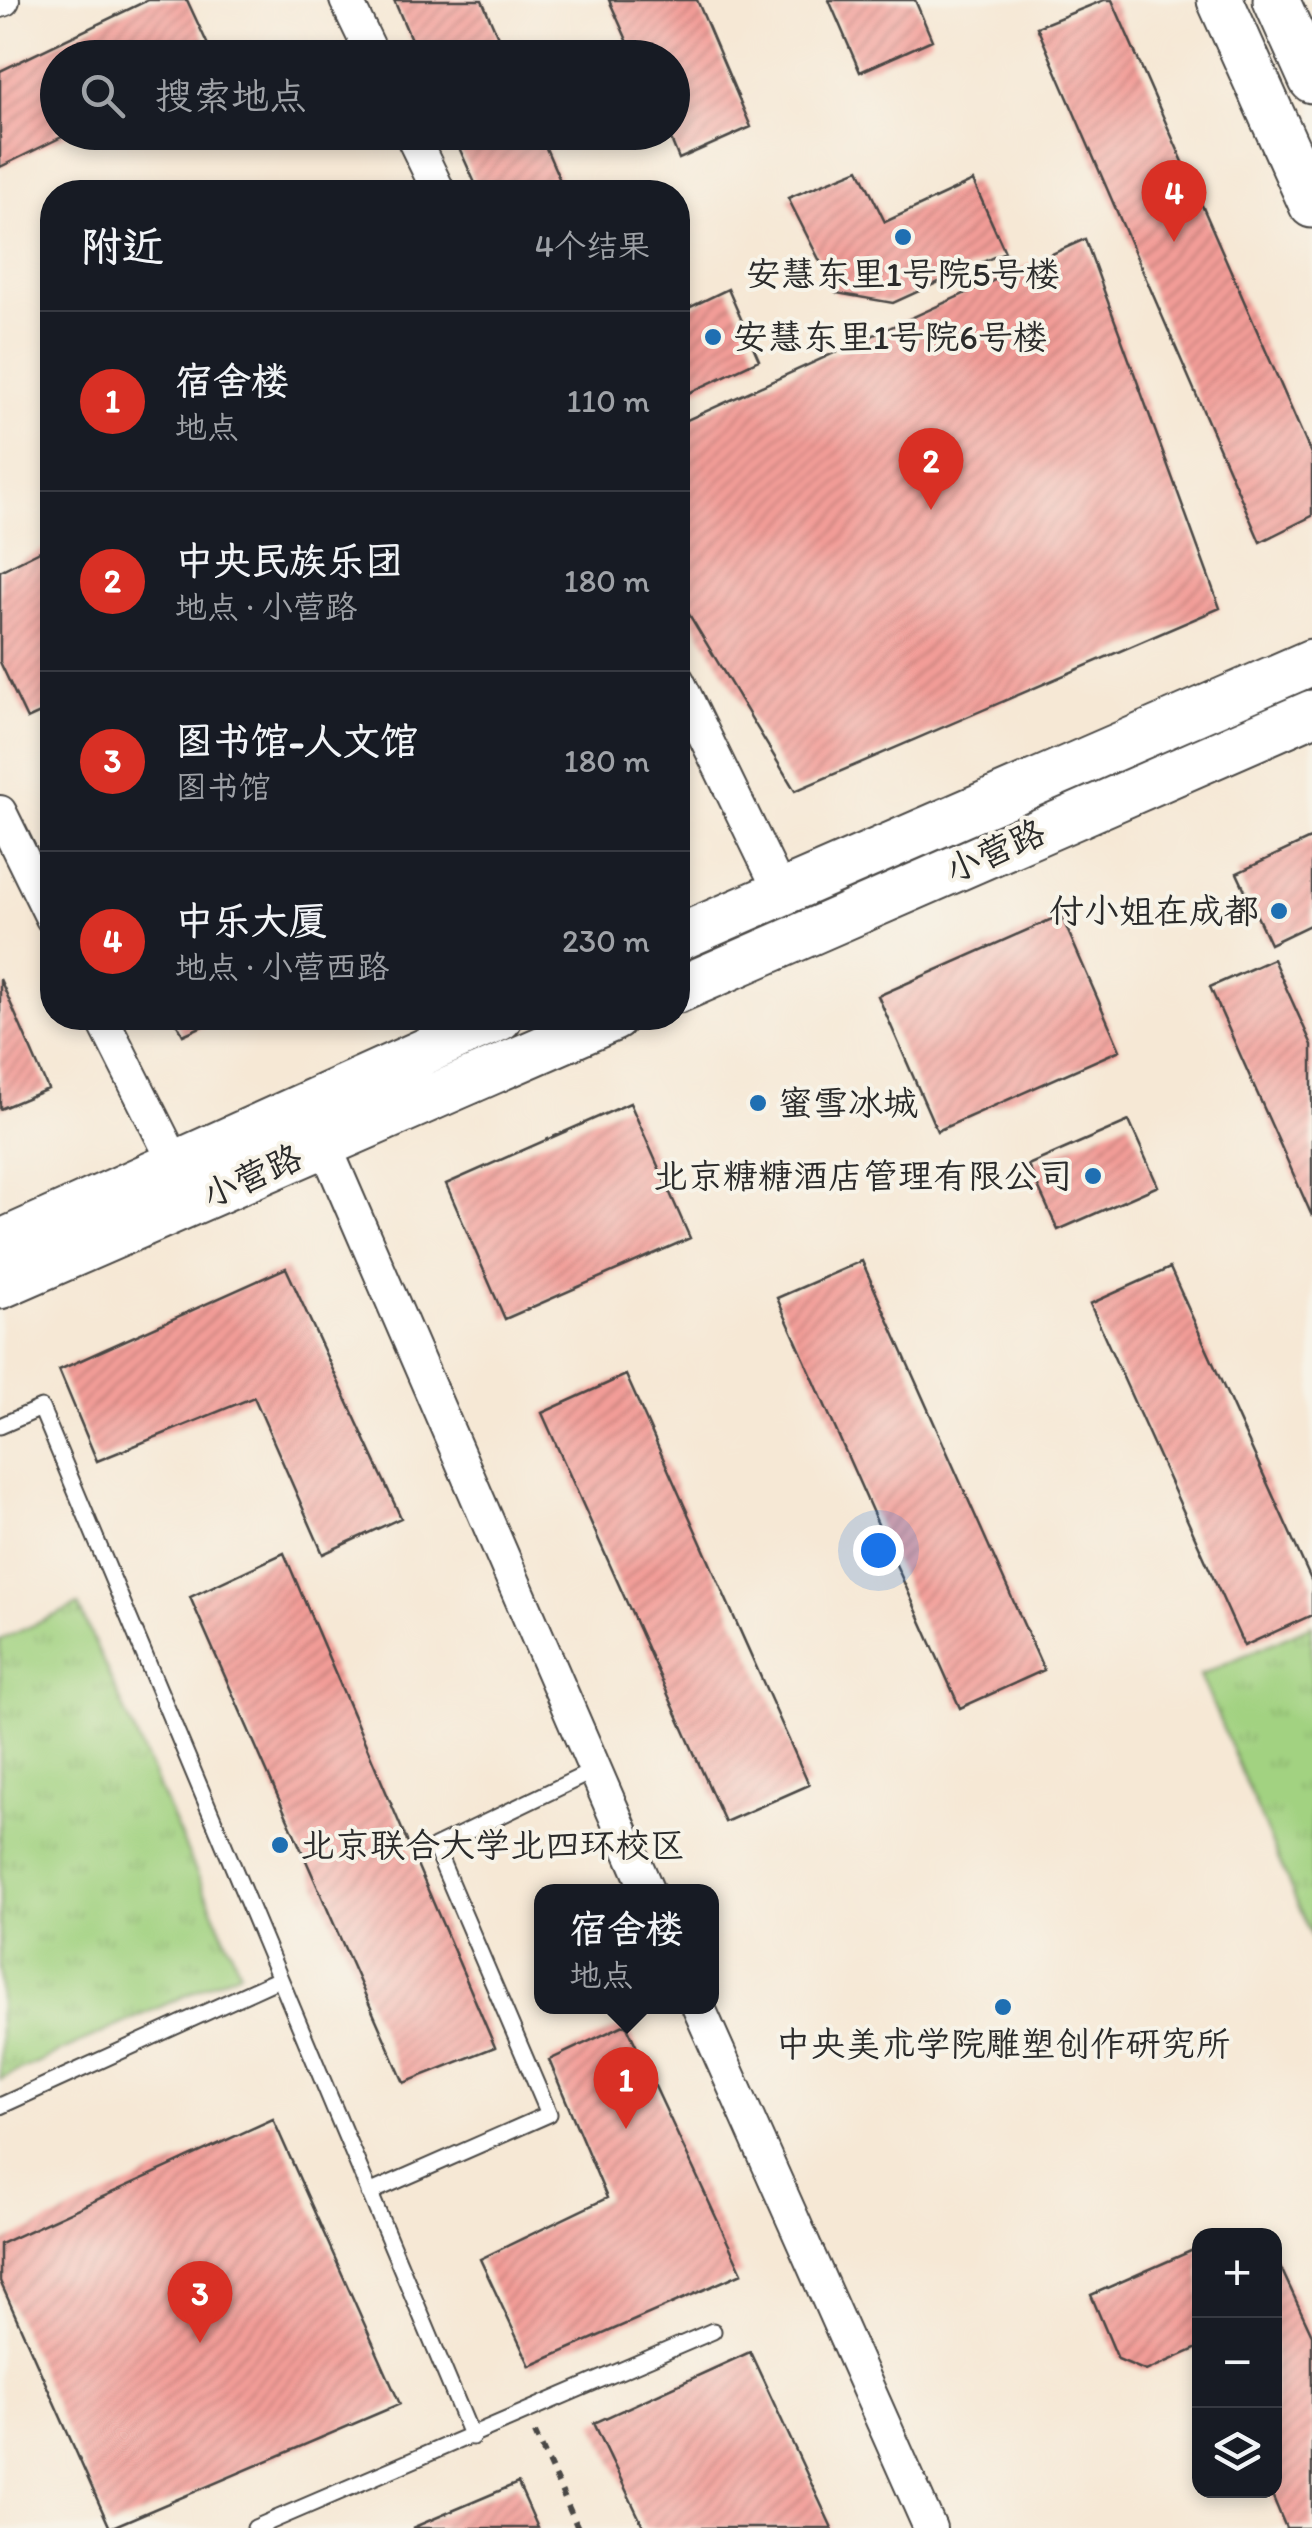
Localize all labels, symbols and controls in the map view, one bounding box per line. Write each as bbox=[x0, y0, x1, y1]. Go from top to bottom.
search box bbox=[40, 40, 690, 150]
icon: search bbox=[75, 68, 130, 123]
text: 搜索地点 bbox=[155, 73, 307, 119]
pin: 4 bbox=[1142, 160, 1206, 242]
text: 附近 bbox=[80, 221, 164, 272]
marker: 安慧东里1号院5号楼 bbox=[892, 226, 914, 248]
text: 4个结果 bbox=[535, 227, 650, 265]
place label: 安慧东里1号院5号楼 bbox=[746, 253, 1060, 295]
place label: 安慧东里1号院6号楼 bbox=[733, 316, 1048, 358]
marker: 安慧东里1号院6号楼 bbox=[702, 326, 724, 348]
text: 宿舍楼 bbox=[175, 358, 289, 404]
text: 1 bbox=[105, 382, 120, 420]
text: 110 m bbox=[566, 382, 650, 420]
text: 地点 bbox=[175, 408, 239, 446]
pin: 2 bbox=[898, 428, 964, 510]
text: 中央民族乐团 bbox=[175, 538, 403, 584]
text: 2 bbox=[104, 562, 121, 600]
text: 180 m bbox=[564, 562, 650, 600]
text: 地点 · 小营路 bbox=[175, 588, 357, 626]
text: 图书馆-人文馆 bbox=[175, 718, 418, 764]
text: 3 bbox=[104, 742, 121, 780]
text: 180 m bbox=[564, 742, 650, 780]
text: 图书馆 bbox=[175, 768, 271, 806]
street label: 小营路 bbox=[938, 810, 1052, 892]
place label: 付小姐在成都 bbox=[1049, 890, 1259, 932]
text: 中乐大厦 bbox=[175, 898, 327, 944]
marker: 付小姐在成都 bbox=[1268, 900, 1290, 922]
text: 4 bbox=[103, 922, 122, 960]
text: 230 m bbox=[562, 922, 650, 960]
text: 地点 · 小营西路 bbox=[175, 948, 389, 986]
place label: 蜜雪冰城 bbox=[778, 1082, 918, 1124]
marker: 蜜雪冰城 bbox=[747, 1092, 769, 1114]
street label: 小营路 bbox=[195, 1135, 309, 1217]
place label: 北京糖糖酒店管理有限公司 bbox=[653, 1155, 1073, 1197]
marker: 北京糖糖酒店管理有限公司 bbox=[1082, 1165, 1104, 1187]
your location bbox=[853, 1525, 904, 1576]
place label: 北京联合大学北四环校区 bbox=[300, 1824, 685, 1866]
marker: 北京联合大学北四环校区 bbox=[269, 1834, 291, 1856]
popup bbox=[534, 1884, 719, 2014]
text: 宿舍楼 bbox=[569, 1906, 684, 1952]
text: 地点 bbox=[569, 1956, 634, 1994]
marker: 中央美术学院雕塑创作研究所 bbox=[992, 1996, 1014, 2018]
place label: 中央美术学院雕塑创作研究所 bbox=[775, 2023, 1231, 2065]
pin: 1 bbox=[594, 2046, 658, 2129]
map controls bbox=[1192, 2228, 1282, 2498]
button: + bbox=[1192, 2228, 1282, 2318]
pin: 3 bbox=[168, 2260, 232, 2343]
button: − bbox=[1192, 2318, 1282, 2408]
button: layers bbox=[1192, 2408, 1282, 2498]

